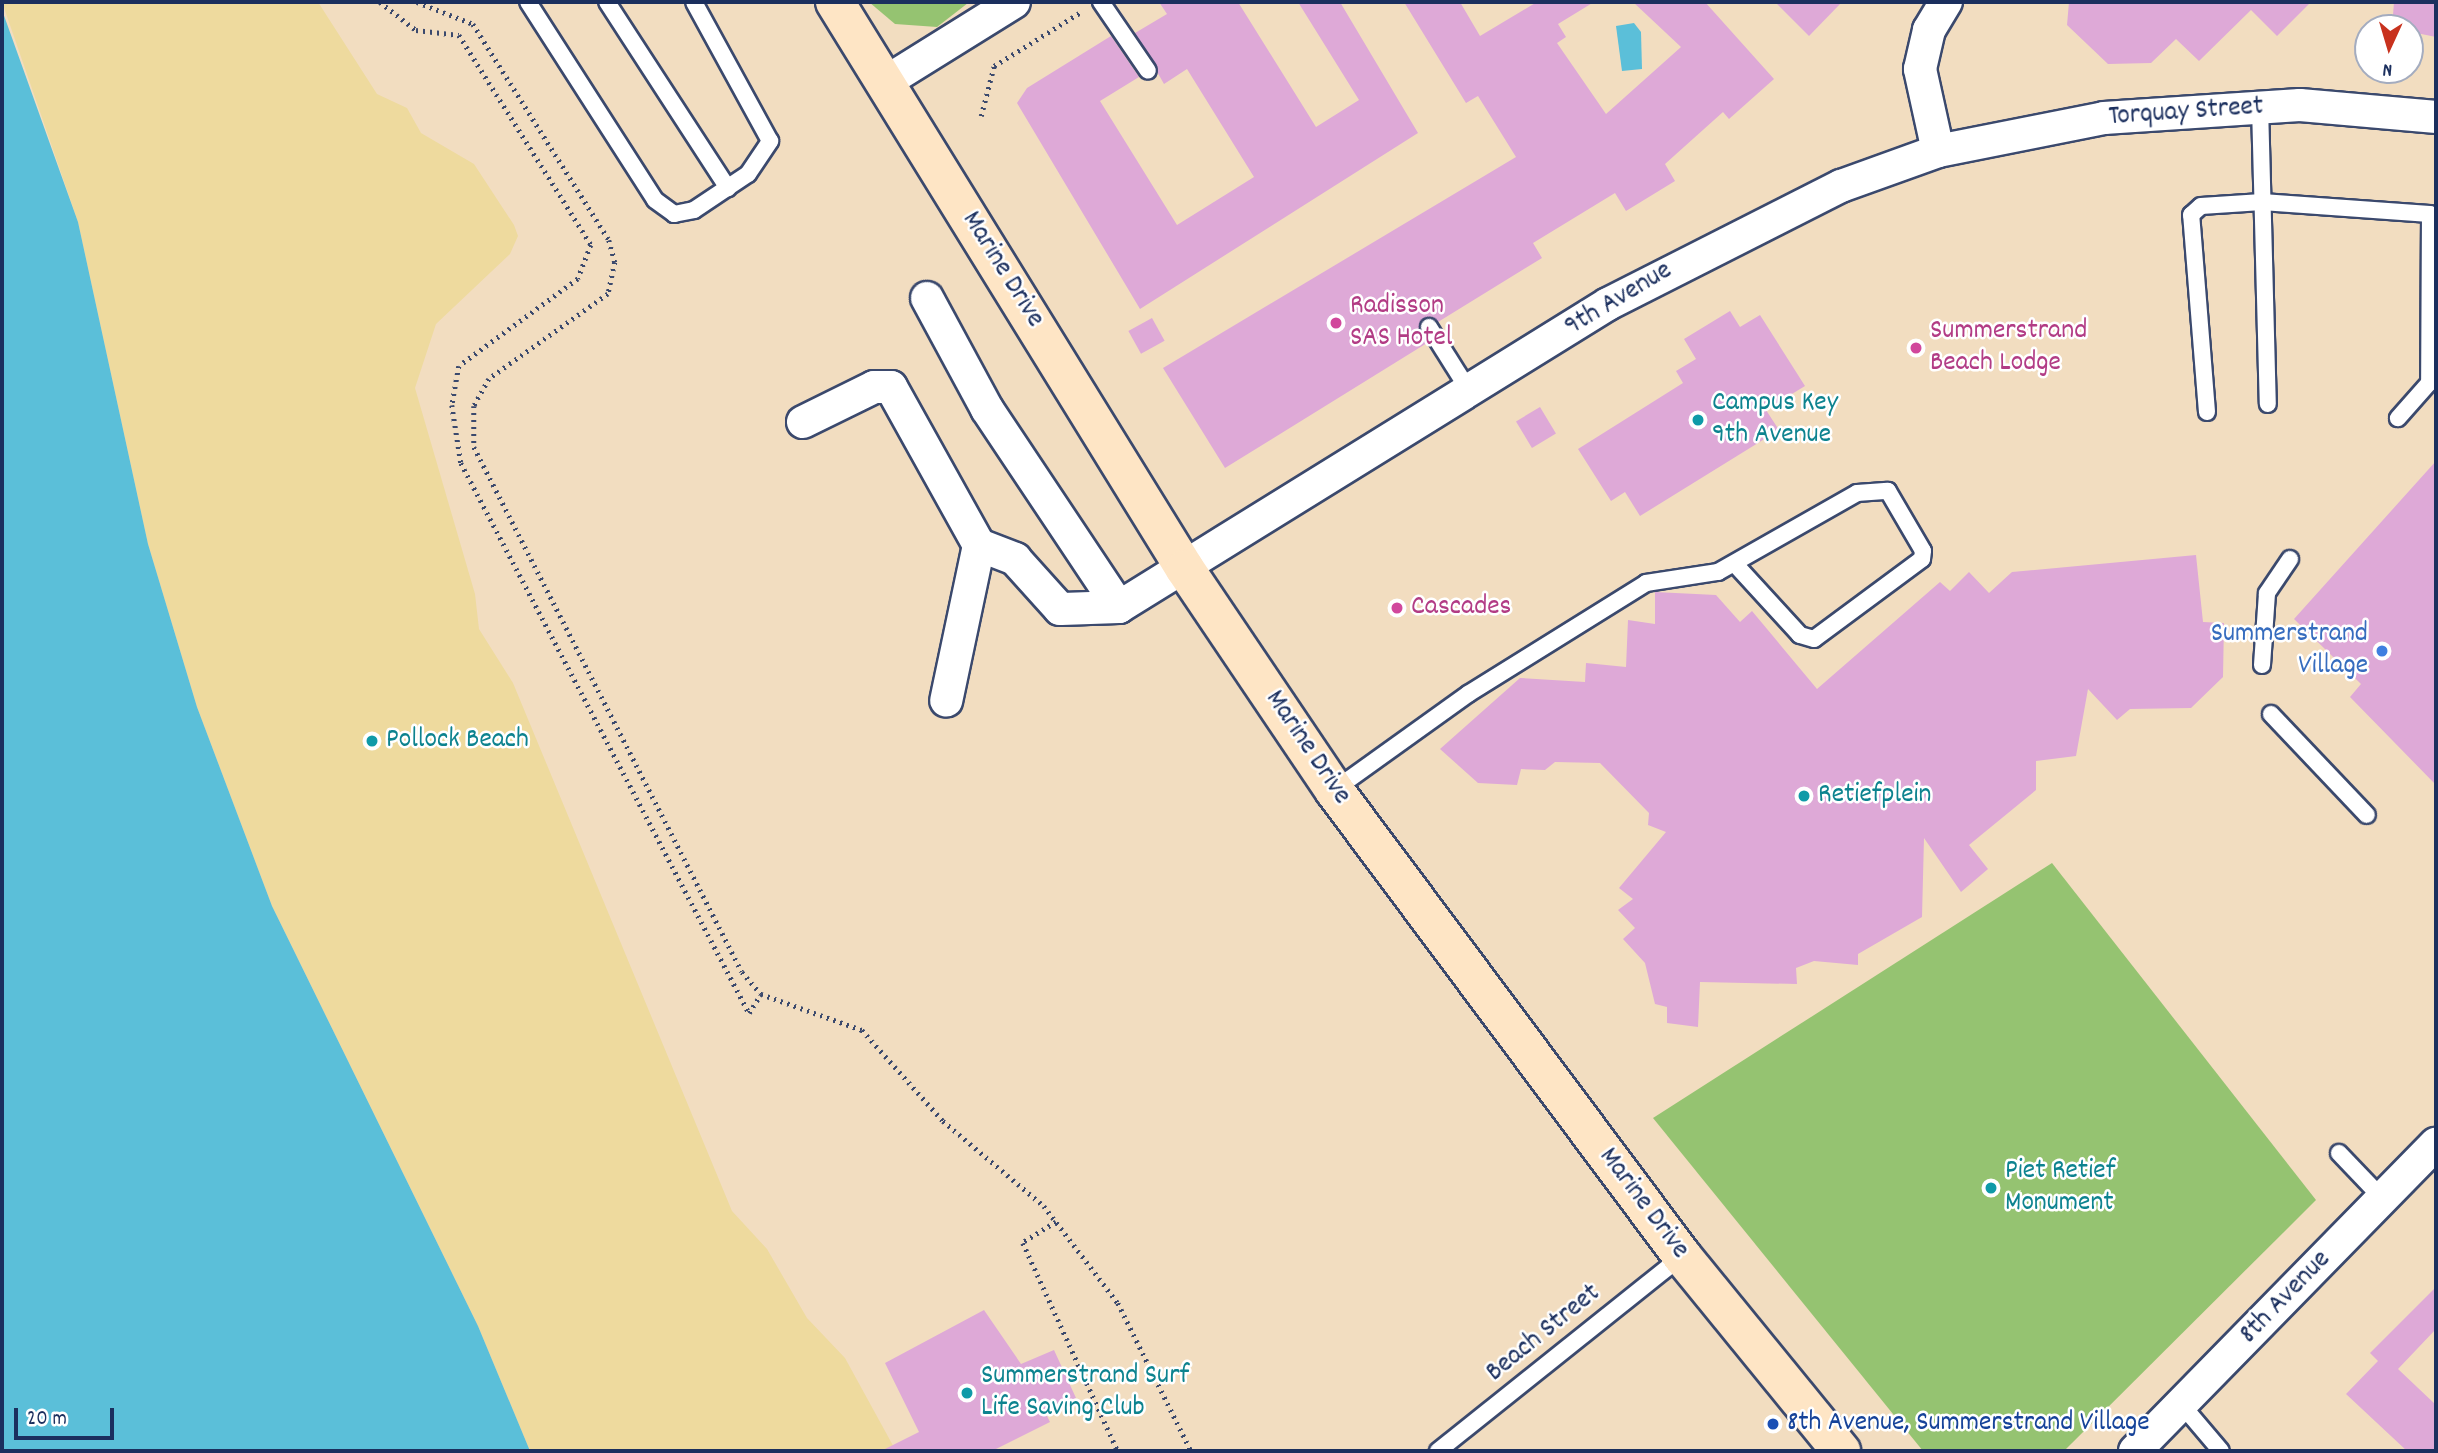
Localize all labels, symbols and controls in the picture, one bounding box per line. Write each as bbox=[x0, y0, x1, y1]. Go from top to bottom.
north arrow bbox=[2354, 14, 2424, 84]
text: N bbox=[2382, 55, 2393, 82]
street label: Torquay Street bbox=[2108, 91, 2264, 135]
street label: Marine Drive bbox=[953, 206, 1051, 334]
street label: 9th Avenue bbox=[1559, 255, 1679, 345]
place label: Radisson SAS Hotel bbox=[1350, 290, 1453, 356]
marker: Radisson SAS Hotel bbox=[1328, 315, 1344, 331]
place label: Summerstrand Beach Lodge bbox=[1930, 315, 2087, 381]
marker: Summerstrand Beach Lodge bbox=[1908, 340, 1924, 356]
place label: Campus Key 9th Avenue bbox=[1712, 387, 1838, 453]
marker: Campus Key 9th Avenue bbox=[1690, 412, 1706, 428]
place label: Cascades bbox=[1411, 591, 1511, 625]
marker: Cascades bbox=[1389, 600, 1405, 616]
place label: Summerstrand Village bbox=[2211, 618, 2368, 684]
marker: Summerstrand Village bbox=[2374, 643, 2390, 659]
street label: Marine Drive bbox=[1257, 684, 1357, 812]
place label: Pollock Beach bbox=[386, 724, 529, 758]
marker: Pollock Beach bbox=[364, 733, 380, 749]
place label: Retiefplein bbox=[1818, 779, 1932, 813]
marker: Retiefplein bbox=[1796, 788, 1812, 804]
street label: Marine Drive bbox=[1590, 1142, 1696, 1266]
place label: Piet Retief Monument bbox=[2005, 1155, 2115, 1221]
marker: Piet Retief Monument bbox=[1983, 1180, 1999, 1196]
street label: 8th Avenue bbox=[2233, 1244, 2339, 1352]
street label: Beach Street bbox=[1480, 1278, 1608, 1390]
place label: Summerstrand Surf Life Saving Club bbox=[981, 1360, 1189, 1426]
marker: Summerstrand Surf Life Saving Club bbox=[959, 1385, 975, 1401]
scale bar bbox=[18, 1394, 117, 1438]
text: 20 m bbox=[27, 1405, 67, 1435]
place label: 8th Avenue, Summerstrand Village bbox=[1787, 1407, 2149, 1441]
marker: 8th Avenue, Summerstrand Village bbox=[1765, 1416, 1781, 1432]

